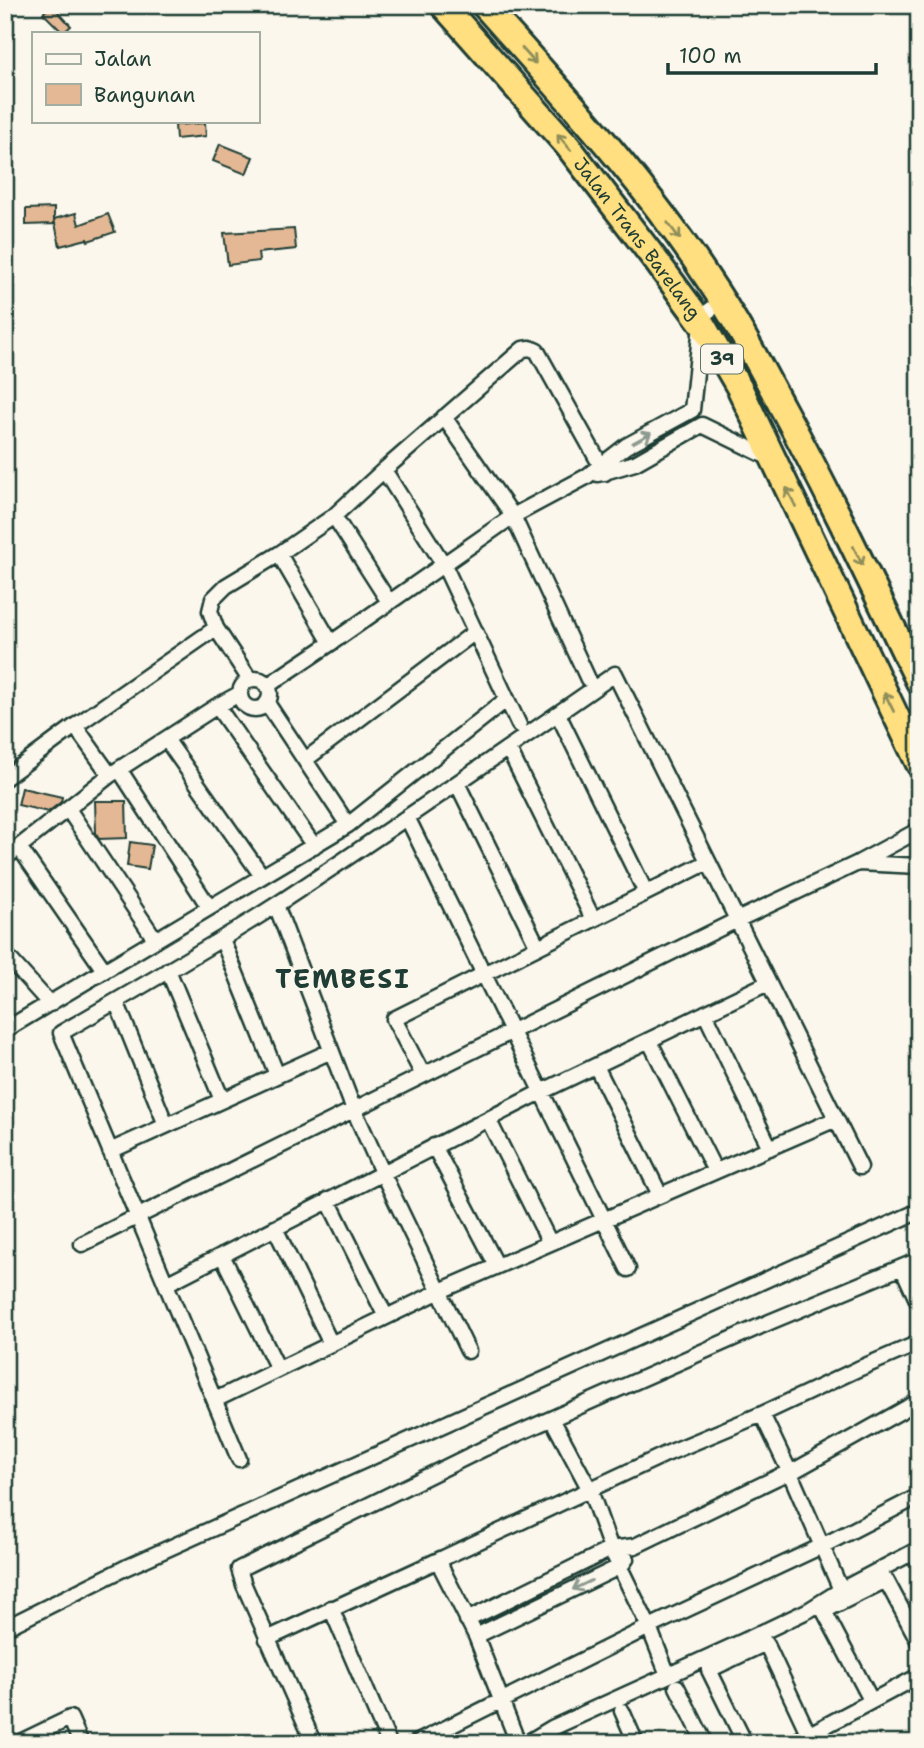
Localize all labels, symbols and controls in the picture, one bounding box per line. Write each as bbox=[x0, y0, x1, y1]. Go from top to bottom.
legend bbox=[32, 32, 259, 122]
scale bar bbox=[668, 32, 877, 76]
text: 100 m bbox=[679, 42, 742, 70]
text: Jalan bbox=[94, 45, 152, 73]
one-way arrow bbox=[521, 47, 537, 65]
text: Bangunan bbox=[94, 81, 195, 109]
one-way arrow bbox=[556, 133, 572, 151]
street label: Jalan Trans Barelang bbox=[568, 152, 707, 325]
one-way arrow bbox=[666, 222, 681, 241]
road number: 39 bbox=[701, 344, 743, 374]
one-way arrow bbox=[631, 430, 651, 444]
one-way arrow bbox=[784, 487, 797, 508]
one-way arrow bbox=[852, 545, 866, 566]
one-way arrow bbox=[882, 692, 896, 713]
district label: TEMBESI bbox=[275, 961, 411, 996]
one-way arrow bbox=[572, 1579, 593, 1593]

